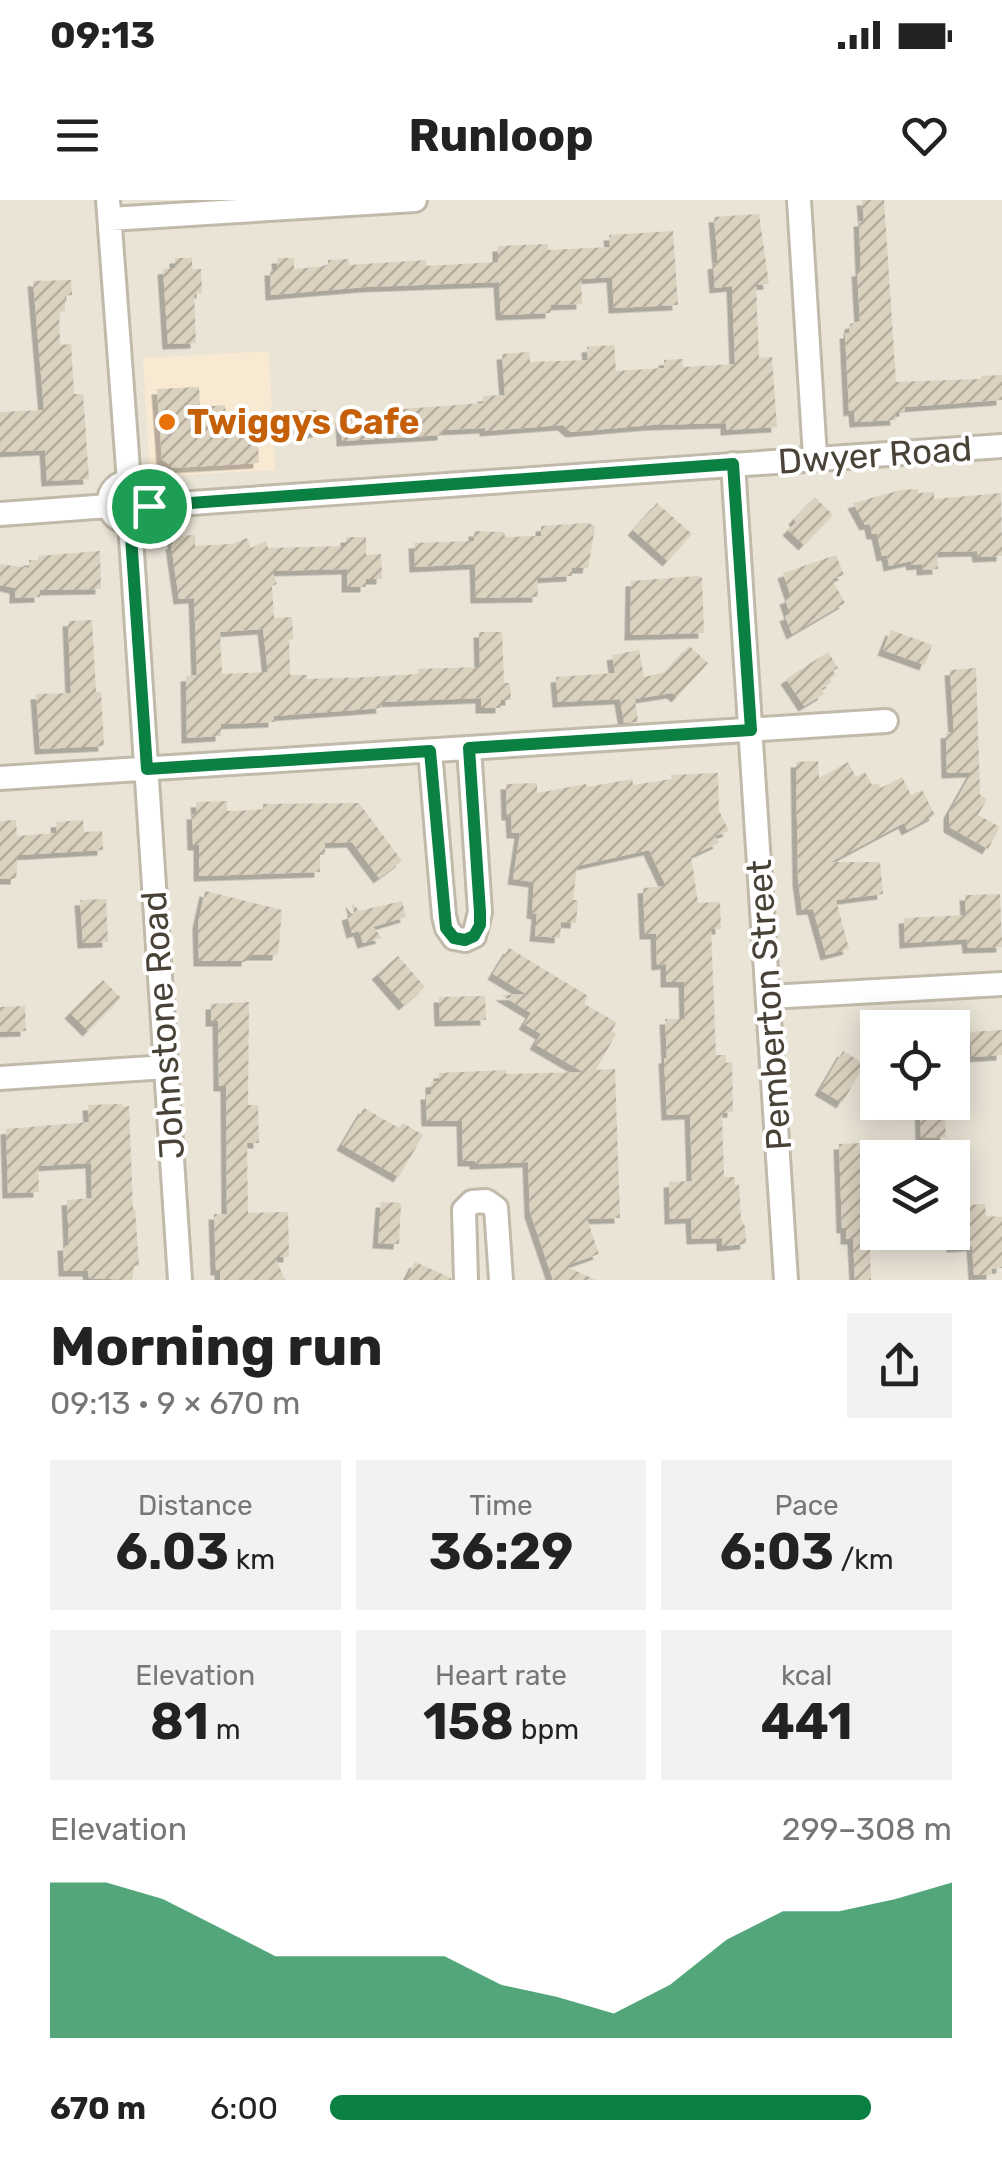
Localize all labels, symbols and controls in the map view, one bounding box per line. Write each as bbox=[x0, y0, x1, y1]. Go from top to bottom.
text: 09:13 bbox=[50, 12, 155, 58]
icon: menu bbox=[50, 108, 105, 163]
icon: heart bbox=[897, 108, 952, 163]
text: Runloop bbox=[408, 109, 594, 162]
place label: Twiggys Cafe bbox=[187, 401, 420, 443]
marker: Twiggys Cafe bbox=[156, 411, 178, 433]
street label: Dwyer Road bbox=[777, 427, 973, 483]
pin bbox=[107, 464, 192, 549]
icon: arrive bbox=[122, 479, 177, 534]
street label: Pemberton Street bbox=[738, 858, 800, 1152]
street label: Johnstone Road bbox=[133, 889, 193, 1161]
map controls bbox=[860, 1010, 970, 1250]
button: locate bbox=[860, 1010, 970, 1120]
button: layers bbox=[860, 1140, 970, 1250]
button: share bbox=[847, 1313, 952, 1418]
text: Morning run bbox=[50, 1314, 383, 1379]
text: 09:13 · 9 × 670 m bbox=[50, 1384, 301, 1422]
text: Distance bbox=[138, 1489, 253, 1522]
text: Time bbox=[469, 1489, 533, 1522]
text: Pace bbox=[775, 1489, 839, 1522]
text: 6.03 bbox=[116, 1522, 229, 1582]
text: 36:29 bbox=[429, 1522, 573, 1582]
text: 6:03 bbox=[720, 1522, 834, 1582]
text: km bbox=[229, 1543, 275, 1576]
text: /km bbox=[834, 1543, 894, 1576]
text: Elevation bbox=[135, 1659, 255, 1692]
text: Heart rate bbox=[435, 1659, 567, 1692]
text: kcal bbox=[781, 1659, 832, 1692]
text: 81 bbox=[150, 1692, 209, 1752]
text: 158 bbox=[423, 1692, 514, 1752]
text: 441 bbox=[761, 1692, 853, 1752]
text: m bbox=[209, 1713, 241, 1746]
text: bpm bbox=[514, 1713, 579, 1746]
text: Elevation bbox=[50, 1810, 187, 1848]
text: 299–308 m bbox=[782, 1810, 952, 1848]
text: 670 m bbox=[50, 2089, 146, 2127]
text: 6:00 bbox=[210, 2089, 278, 2127]

